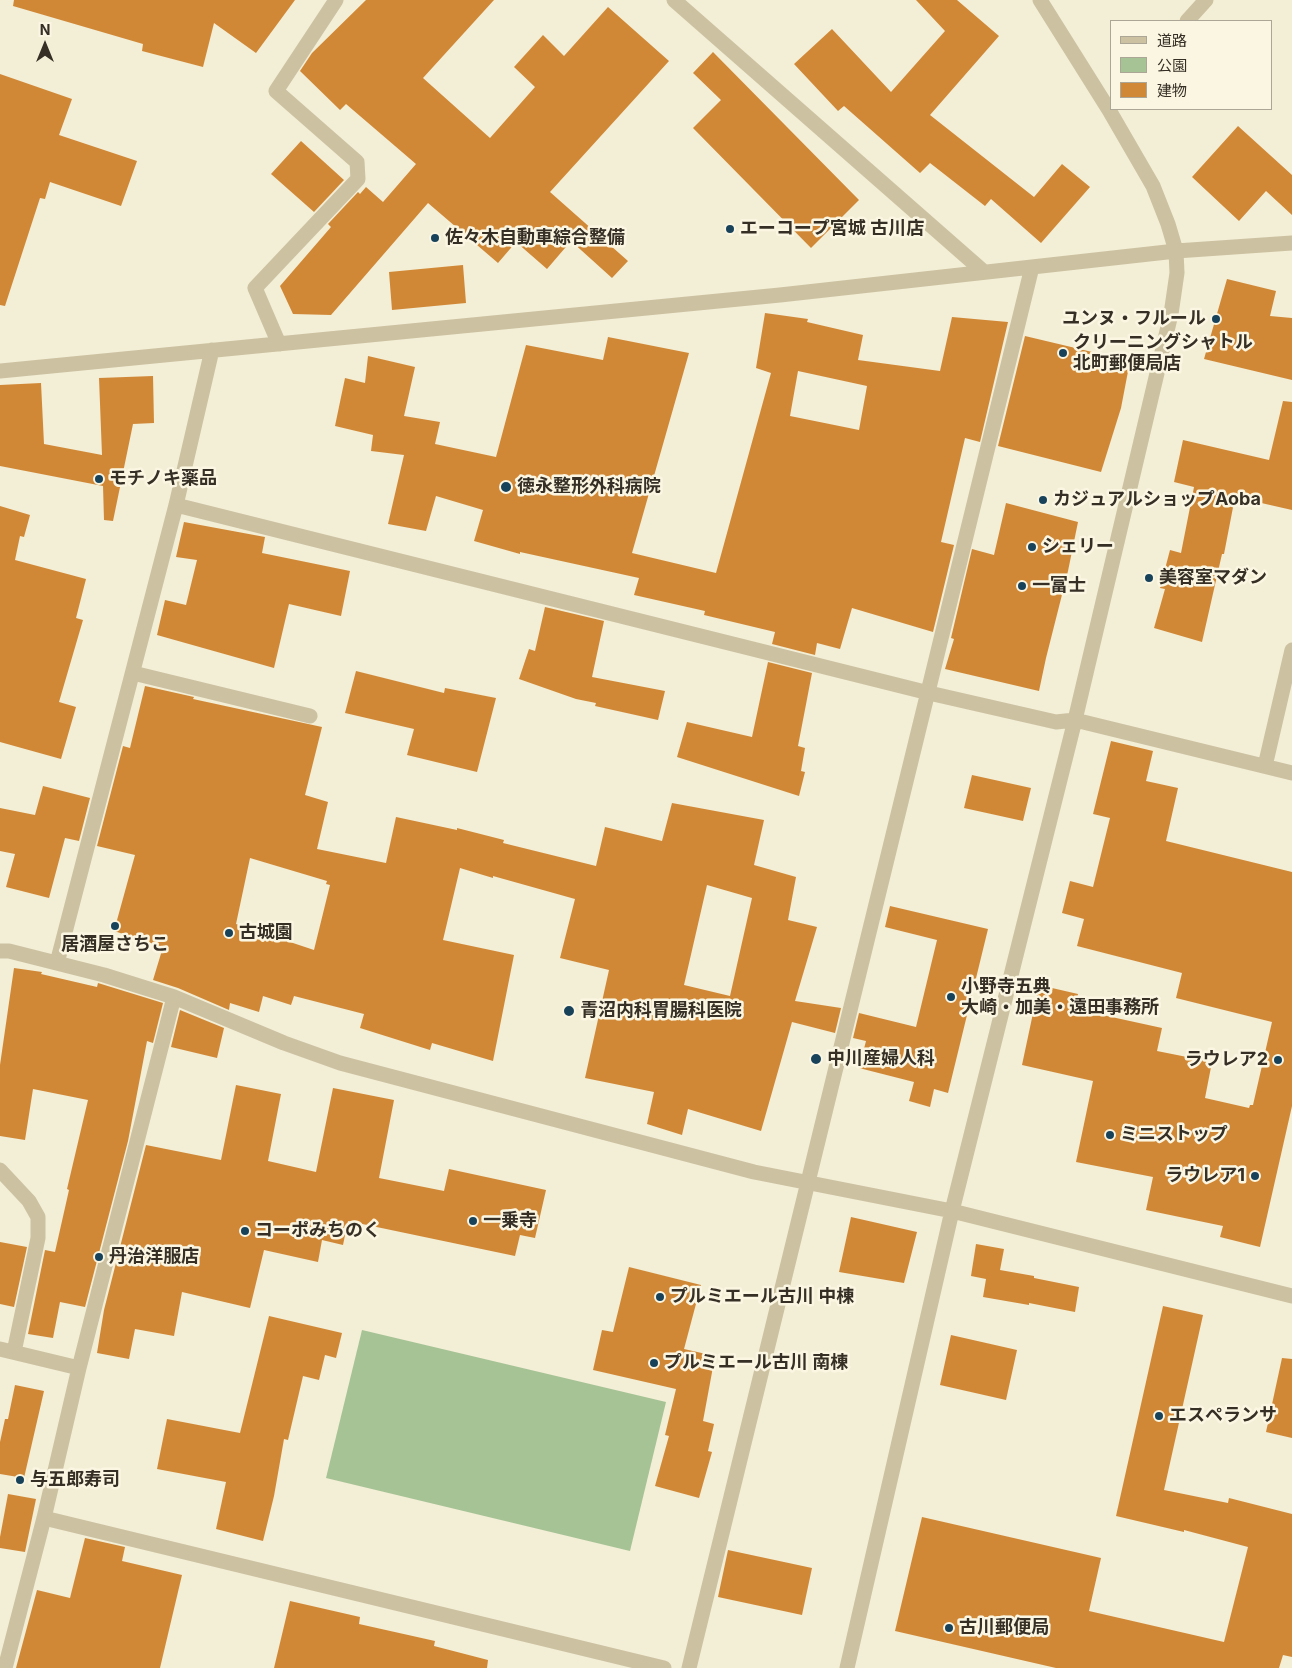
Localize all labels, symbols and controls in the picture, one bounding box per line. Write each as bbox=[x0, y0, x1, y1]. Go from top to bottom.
north arrow bbox=[20, 20, 70, 70]
legend bbox=[1110, 20, 1272, 110]
text: N bbox=[40, 21, 50, 38]
text: 道路 bbox=[1157, 31, 1187, 50]
text: 公園 bbox=[1157, 56, 1187, 75]
text: 建物 bbox=[1157, 81, 1187, 100]
place label: エーコープ宮城 古川店 bbox=[740, 218, 924, 240]
marker: エーコープ宮城 古川店 bbox=[724, 223, 736, 235]
place label: 佐々木自動車綜合整備 bbox=[445, 227, 625, 249]
marker: 佐々木自動車綜合整備 bbox=[429, 232, 441, 244]
place label: ユンヌ・フルール bbox=[1062, 308, 1206, 330]
marker: ユンヌ・フルール bbox=[1210, 313, 1222, 325]
place label: クリーニングシャトル 北町郵便局店 bbox=[1073, 332, 1253, 374]
marker: クリーニングシャトル 北町郵便局店 bbox=[1057, 347, 1069, 359]
place label: モチノキ薬品 bbox=[109, 468, 217, 490]
marker: モチノキ薬品 bbox=[93, 473, 105, 485]
place label: 徳永整形外科病院 bbox=[517, 476, 661, 498]
marker: 徳永整形外科病院 bbox=[499, 480, 513, 494]
place label: カジュアルショップAoba bbox=[1053, 489, 1261, 511]
marker: カジュアルショップAoba bbox=[1037, 494, 1049, 506]
place label: シェリー bbox=[1042, 536, 1114, 558]
marker: シェリー bbox=[1026, 541, 1038, 553]
place label: 美容室マダン bbox=[1159, 567, 1267, 589]
marker: 美容室マダン bbox=[1143, 572, 1155, 584]
place label: 一富士 bbox=[1032, 575, 1086, 597]
marker: 一富士 bbox=[1016, 580, 1028, 592]
marker: 居酒屋さちこ bbox=[109, 920, 121, 932]
place label: 古城園 bbox=[239, 922, 293, 944]
marker: 古城園 bbox=[223, 927, 235, 939]
place label: 居酒屋さちこ bbox=[61, 934, 169, 956]
place label: 小野寺五典 大崎・加美・遠田事務所 bbox=[961, 976, 1159, 1019]
marker: 小野寺五典 大崎・加美・遠田事務所 bbox=[945, 991, 957, 1003]
place label: 青沼内科胃腸科医院 bbox=[580, 1000, 742, 1022]
marker: 青沼内科胃腸科医院 bbox=[562, 1004, 576, 1018]
place label: 中川産婦人科 bbox=[827, 1048, 935, 1070]
place label: ラウレア2 bbox=[1185, 1049, 1268, 1071]
marker: 中川産婦人科 bbox=[809, 1052, 823, 1066]
marker: ラウレア2 bbox=[1272, 1054, 1284, 1066]
place label: ミニストップ bbox=[1120, 1124, 1228, 1146]
marker: ミニストップ bbox=[1104, 1129, 1116, 1141]
place label: ラウレア1 bbox=[1165, 1165, 1245, 1187]
marker: ラウレア1 bbox=[1249, 1170, 1261, 1182]
place label: 一乗寺 bbox=[483, 1210, 537, 1232]
marker: 一乗寺 bbox=[467, 1215, 479, 1227]
place label: コーポみちのく bbox=[255, 1220, 381, 1242]
marker: コーポみちのく bbox=[239, 1225, 251, 1237]
place label: 丹治洋服店 bbox=[109, 1246, 199, 1268]
marker: 丹治洋服店 bbox=[93, 1251, 105, 1263]
place label: プルミエール古川 中棟 bbox=[670, 1286, 854, 1308]
marker: プルミエール古川 中棟 bbox=[654, 1291, 666, 1303]
place label: プルミエール古川 南棟 bbox=[664, 1352, 848, 1374]
marker: プルミエール古川 南棟 bbox=[648, 1357, 660, 1369]
place label: エスペランサ bbox=[1169, 1405, 1277, 1427]
marker: エスペランサ bbox=[1153, 1410, 1165, 1422]
place label: 与五郎寿司 bbox=[30, 1469, 120, 1491]
marker: 与五郎寿司 bbox=[14, 1474, 26, 1486]
place label: 古川郵便局 bbox=[959, 1617, 1049, 1639]
marker: 古川郵便局 bbox=[943, 1622, 955, 1634]

